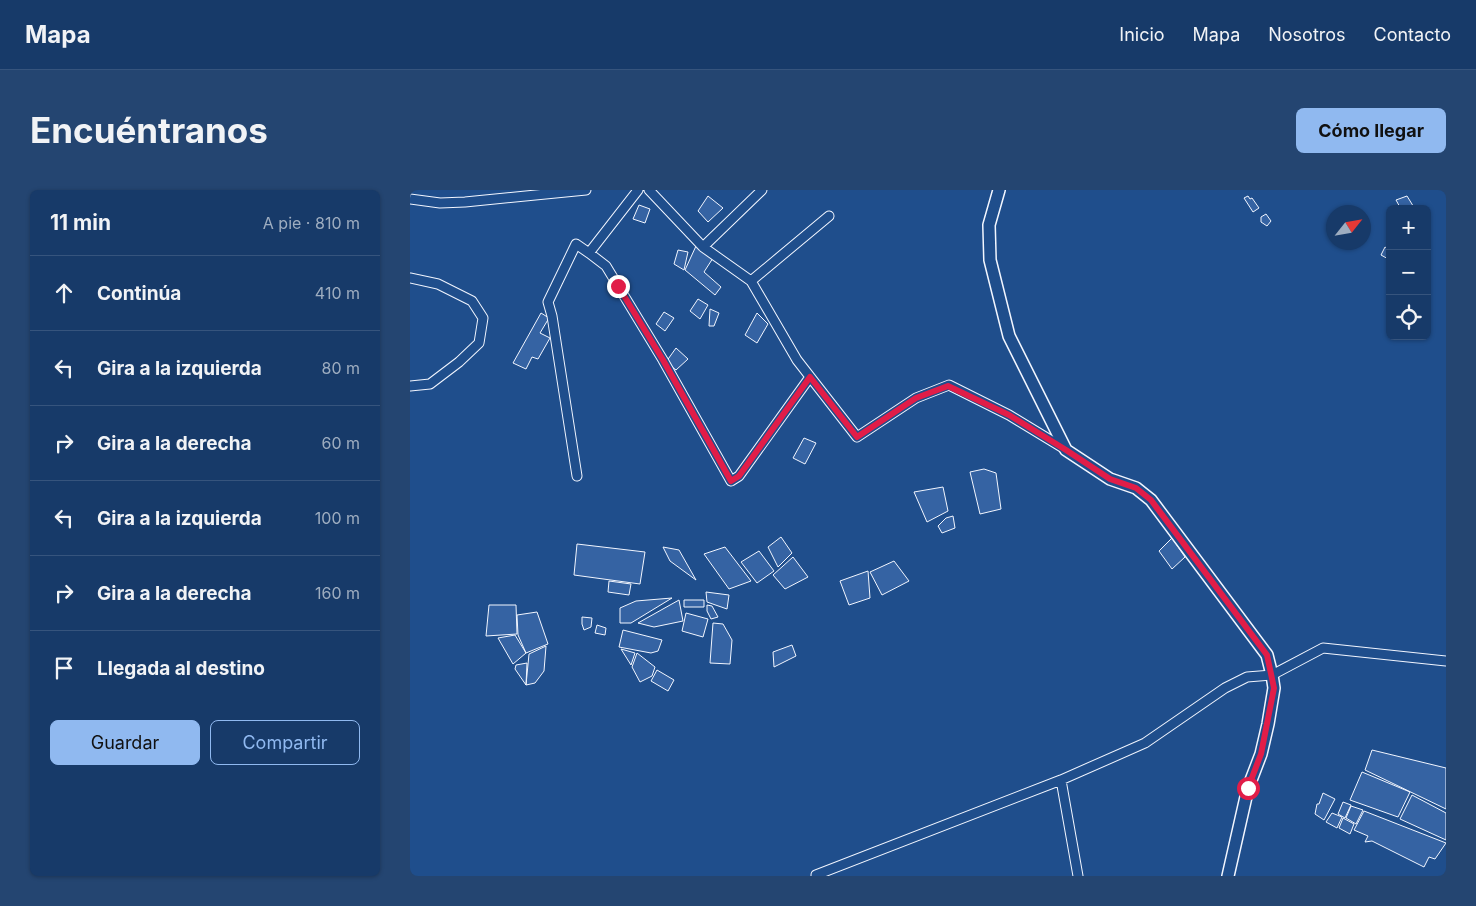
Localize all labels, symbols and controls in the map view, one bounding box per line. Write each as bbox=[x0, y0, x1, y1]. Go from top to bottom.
text: Mapa bbox=[25, 20, 91, 49]
text: Inicio bbox=[1119, 24, 1165, 45]
text: Mapa bbox=[1193, 24, 1240, 45]
text: Nosotros bbox=[1268, 24, 1346, 45]
text: Contacto bbox=[1374, 24, 1451, 45]
button: Cómo llegar bbox=[1296, 108, 1446, 153]
text: Encuéntranos bbox=[30, 109, 268, 151]
north arrow bbox=[1326, 205, 1371, 250]
map controls bbox=[1386, 205, 1431, 340]
button: + bbox=[1386, 205, 1431, 250]
text: 11 min bbox=[50, 210, 111, 235]
text: A pie · 810 m bbox=[263, 213, 360, 233]
button: − bbox=[1386, 250, 1431, 295]
route end bbox=[607, 275, 630, 298]
icon: ahead bbox=[50, 279, 78, 307]
text: Continúa bbox=[97, 282, 181, 305]
text: 410 m bbox=[315, 283, 360, 303]
button: locate bbox=[1386, 295, 1431, 340]
icon: left bbox=[50, 354, 78, 382]
text: Gira a la izquierda bbox=[97, 357, 262, 380]
text: 80 m bbox=[321, 358, 360, 378]
icon: right bbox=[50, 429, 78, 457]
text: Gira a la derecha bbox=[97, 432, 252, 455]
text: 60 m bbox=[321, 433, 360, 453]
icon: left bbox=[50, 504, 78, 532]
text: Gira a la izquierda bbox=[97, 507, 262, 530]
text: 100 m bbox=[315, 508, 360, 528]
icon: right bbox=[50, 579, 78, 607]
text: Gira a la derecha bbox=[97, 582, 252, 605]
text: 160 m bbox=[315, 583, 360, 603]
icon: arrive bbox=[50, 654, 78, 682]
text: Llegada al destino bbox=[97, 657, 265, 680]
button: Guardar bbox=[50, 720, 200, 765]
button: Compartir bbox=[210, 720, 360, 765]
route start bbox=[1237, 777, 1260, 800]

